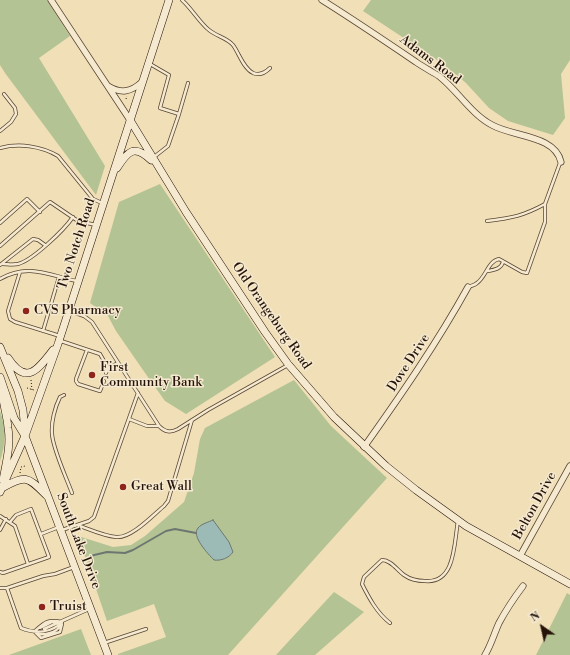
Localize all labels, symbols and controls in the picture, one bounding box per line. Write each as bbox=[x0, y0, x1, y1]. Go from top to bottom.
street label: Adams Road bbox=[396, 32, 464, 88]
street label: Two Notch Road bbox=[55, 196, 99, 292]
street label: Old Orangeburg Road bbox=[228, 259, 314, 373]
place label: CVS Pharmacy bbox=[34, 303, 121, 319]
marker: CVS Pharmacy bbox=[21, 306, 31, 316]
street label: Dove Drive bbox=[385, 331, 433, 395]
place label: First Community Bank bbox=[100, 360, 202, 391]
marker: First Community Bank bbox=[87, 370, 97, 380]
street label: Belton Drive bbox=[510, 469, 560, 543]
place label: Great Wall bbox=[131, 479, 192, 495]
marker: Great Wall bbox=[118, 482, 128, 492]
street label: South Lake Drive bbox=[53, 491, 103, 591]
place label: Truist bbox=[50, 599, 87, 615]
marker: Truist bbox=[37, 602, 47, 612]
north arrow bbox=[522, 607, 562, 647]
text: N bbox=[528, 609, 543, 625]

